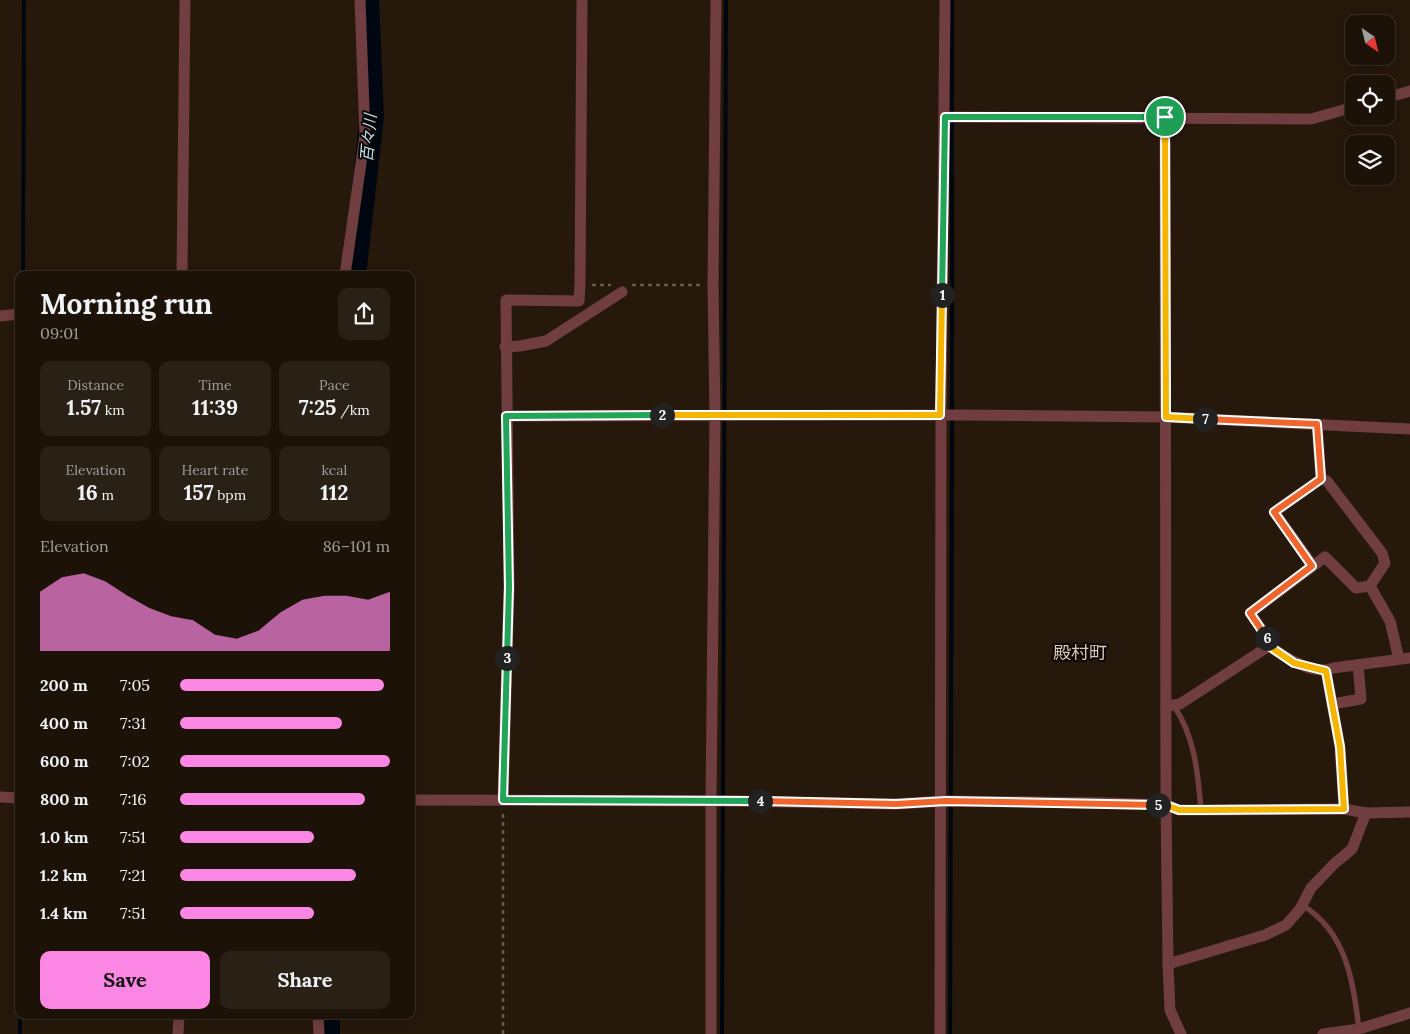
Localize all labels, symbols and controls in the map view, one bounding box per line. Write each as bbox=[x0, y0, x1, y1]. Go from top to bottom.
north arrow bbox=[1345, 15, 1395, 65]
map controls bbox=[1345, 15, 1395, 185]
button: locate bbox=[1345, 75, 1395, 125]
pin bbox=[1144, 96, 1186, 138]
icon: arrive bbox=[1151, 103, 1179, 131]
water label: 百々川 bbox=[356, 111, 380, 163]
button: layers bbox=[1345, 135, 1395, 185]
pin: 1 bbox=[930, 282, 954, 308]
text: Morning run bbox=[40, 286, 212, 322]
text: 1 bbox=[940, 286, 945, 304]
button: share bbox=[338, 288, 390, 340]
text: 09:01 bbox=[40, 323, 79, 343]
text: Distance bbox=[67, 376, 124, 394]
text: Time bbox=[198, 376, 231, 394]
text: Pace bbox=[319, 376, 350, 394]
text: 1.57 bbox=[67, 394, 101, 421]
text: 11:39 bbox=[192, 394, 238, 421]
text: 7:25 bbox=[299, 394, 336, 421]
text: km bbox=[101, 401, 125, 419]
text: /km bbox=[336, 401, 370, 419]
pin: 2 bbox=[650, 402, 674, 428]
text: 2 bbox=[659, 406, 666, 424]
pin: 7 bbox=[1192, 406, 1218, 432]
text: 7 bbox=[1202, 410, 1209, 428]
text: Elevation bbox=[66, 461, 126, 479]
text: Heart rate bbox=[182, 461, 248, 479]
text: kcal bbox=[321, 461, 347, 479]
text: 16 bbox=[77, 479, 98, 506]
text: 157 bbox=[184, 479, 213, 506]
text: 112 bbox=[320, 479, 348, 506]
text: m bbox=[98, 486, 114, 504]
text: bpm bbox=[213, 486, 246, 504]
text: Elevation bbox=[40, 536, 109, 556]
text: 86–101 m bbox=[323, 536, 390, 556]
pin: 6 bbox=[1254, 626, 1280, 650]
text: 6 bbox=[1263, 629, 1272, 647]
district label: 殿村町 bbox=[1053, 641, 1107, 664]
pin: 3 bbox=[494, 646, 520, 670]
text: 3 bbox=[504, 649, 511, 667]
text: 200 m bbox=[40, 675, 88, 695]
text: 7:05 bbox=[120, 675, 150, 695]
text: 400 m bbox=[40, 713, 88, 733]
text: 7:31 bbox=[120, 713, 146, 733]
text: 600 m bbox=[40, 751, 88, 771]
text: 7:02 bbox=[120, 751, 150, 771]
pin: 4 bbox=[748, 788, 772, 814]
text: 800 m bbox=[40, 789, 88, 809]
text: 7:16 bbox=[120, 789, 146, 809]
text: 4 bbox=[757, 792, 764, 810]
pin: 5 bbox=[1146, 792, 1170, 818]
text: 5 bbox=[1155, 796, 1162, 814]
text: 1.0 km bbox=[40, 827, 89, 847]
text: 7:51 bbox=[120, 827, 146, 847]
text: 1.2 km bbox=[40, 865, 87, 885]
text: 7:21 bbox=[120, 865, 146, 885]
text: 1.4 km bbox=[40, 903, 87, 923]
text: 7:51 bbox=[120, 903, 146, 923]
button: Save bbox=[40, 951, 210, 1009]
button: Share bbox=[220, 951, 390, 1009]

